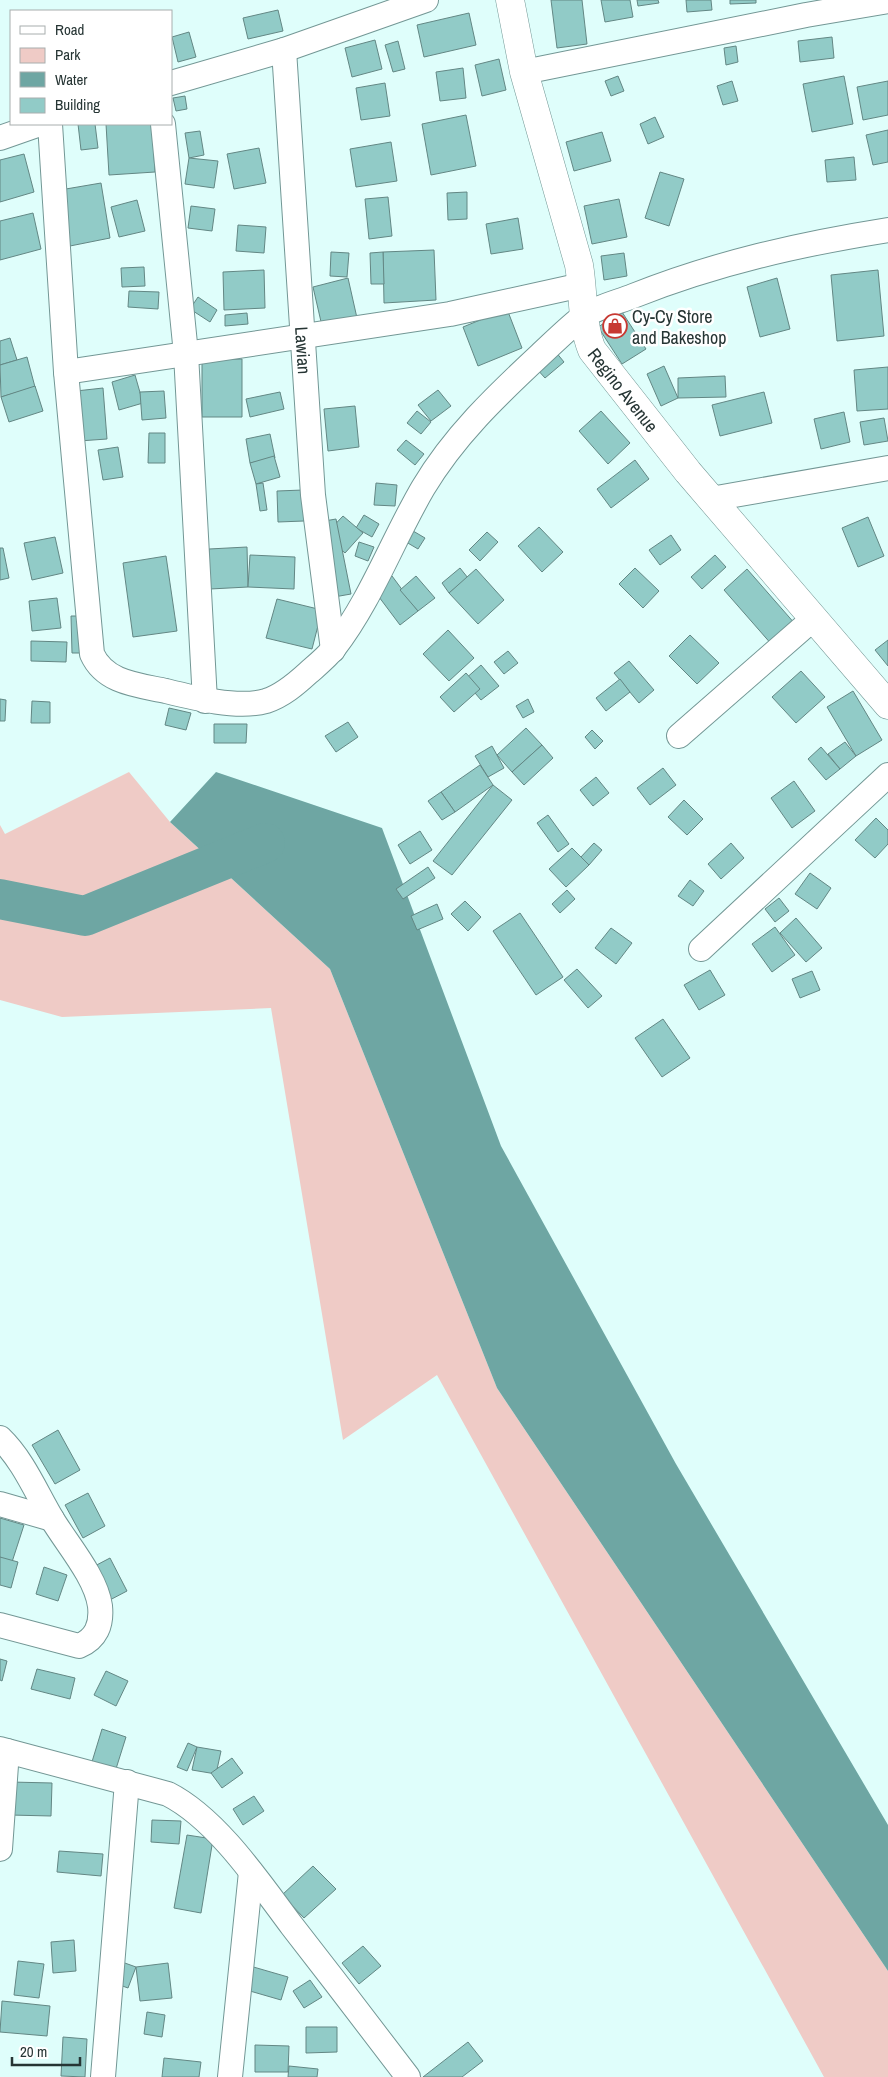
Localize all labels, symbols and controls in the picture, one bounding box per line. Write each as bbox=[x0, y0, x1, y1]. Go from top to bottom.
legend bbox=[10, 10, 172, 125]
text: Road bbox=[55, 19, 84, 40]
text: Park bbox=[55, 44, 81, 65]
text: Water bbox=[55, 69, 87, 90]
text: Building bbox=[55, 94, 100, 115]
place label: Cy-Cy Store and Bakeshop bbox=[632, 304, 726, 350]
shop icon: Cy-Cy Store and Bakeshop bbox=[602, 313, 628, 339]
street label: Lawian bbox=[290, 326, 318, 375]
street label: Regino Avenue bbox=[582, 342, 664, 437]
scale bar bbox=[12, 2034, 80, 2066]
text: 20 m bbox=[20, 2041, 47, 2062]

